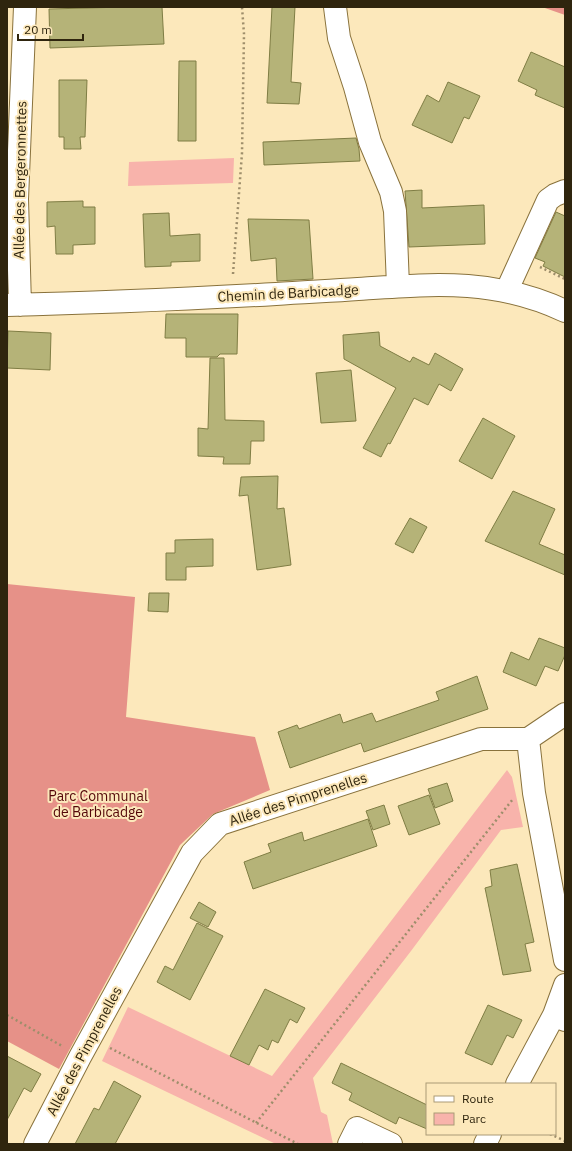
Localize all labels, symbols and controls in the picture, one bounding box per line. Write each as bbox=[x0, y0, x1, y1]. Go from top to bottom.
scale bar bbox=[18, 16, 83, 42]
text: 20 m bbox=[24, 22, 52, 37]
street label: Allée des Bergeronnettes bbox=[10, 100, 30, 259]
street label: Chemin de Barbicadge bbox=[217, 280, 359, 306]
street label: Allée des Pimprenelles bbox=[227, 768, 369, 830]
park label: Parc Communal de Barbicadge bbox=[48, 787, 148, 821]
street label: Allée des Pimprenelles bbox=[42, 983, 126, 1119]
legend bbox=[426, 1083, 556, 1135]
text: Route bbox=[462, 1091, 494, 1106]
text: Parc bbox=[462, 1111, 486, 1126]

